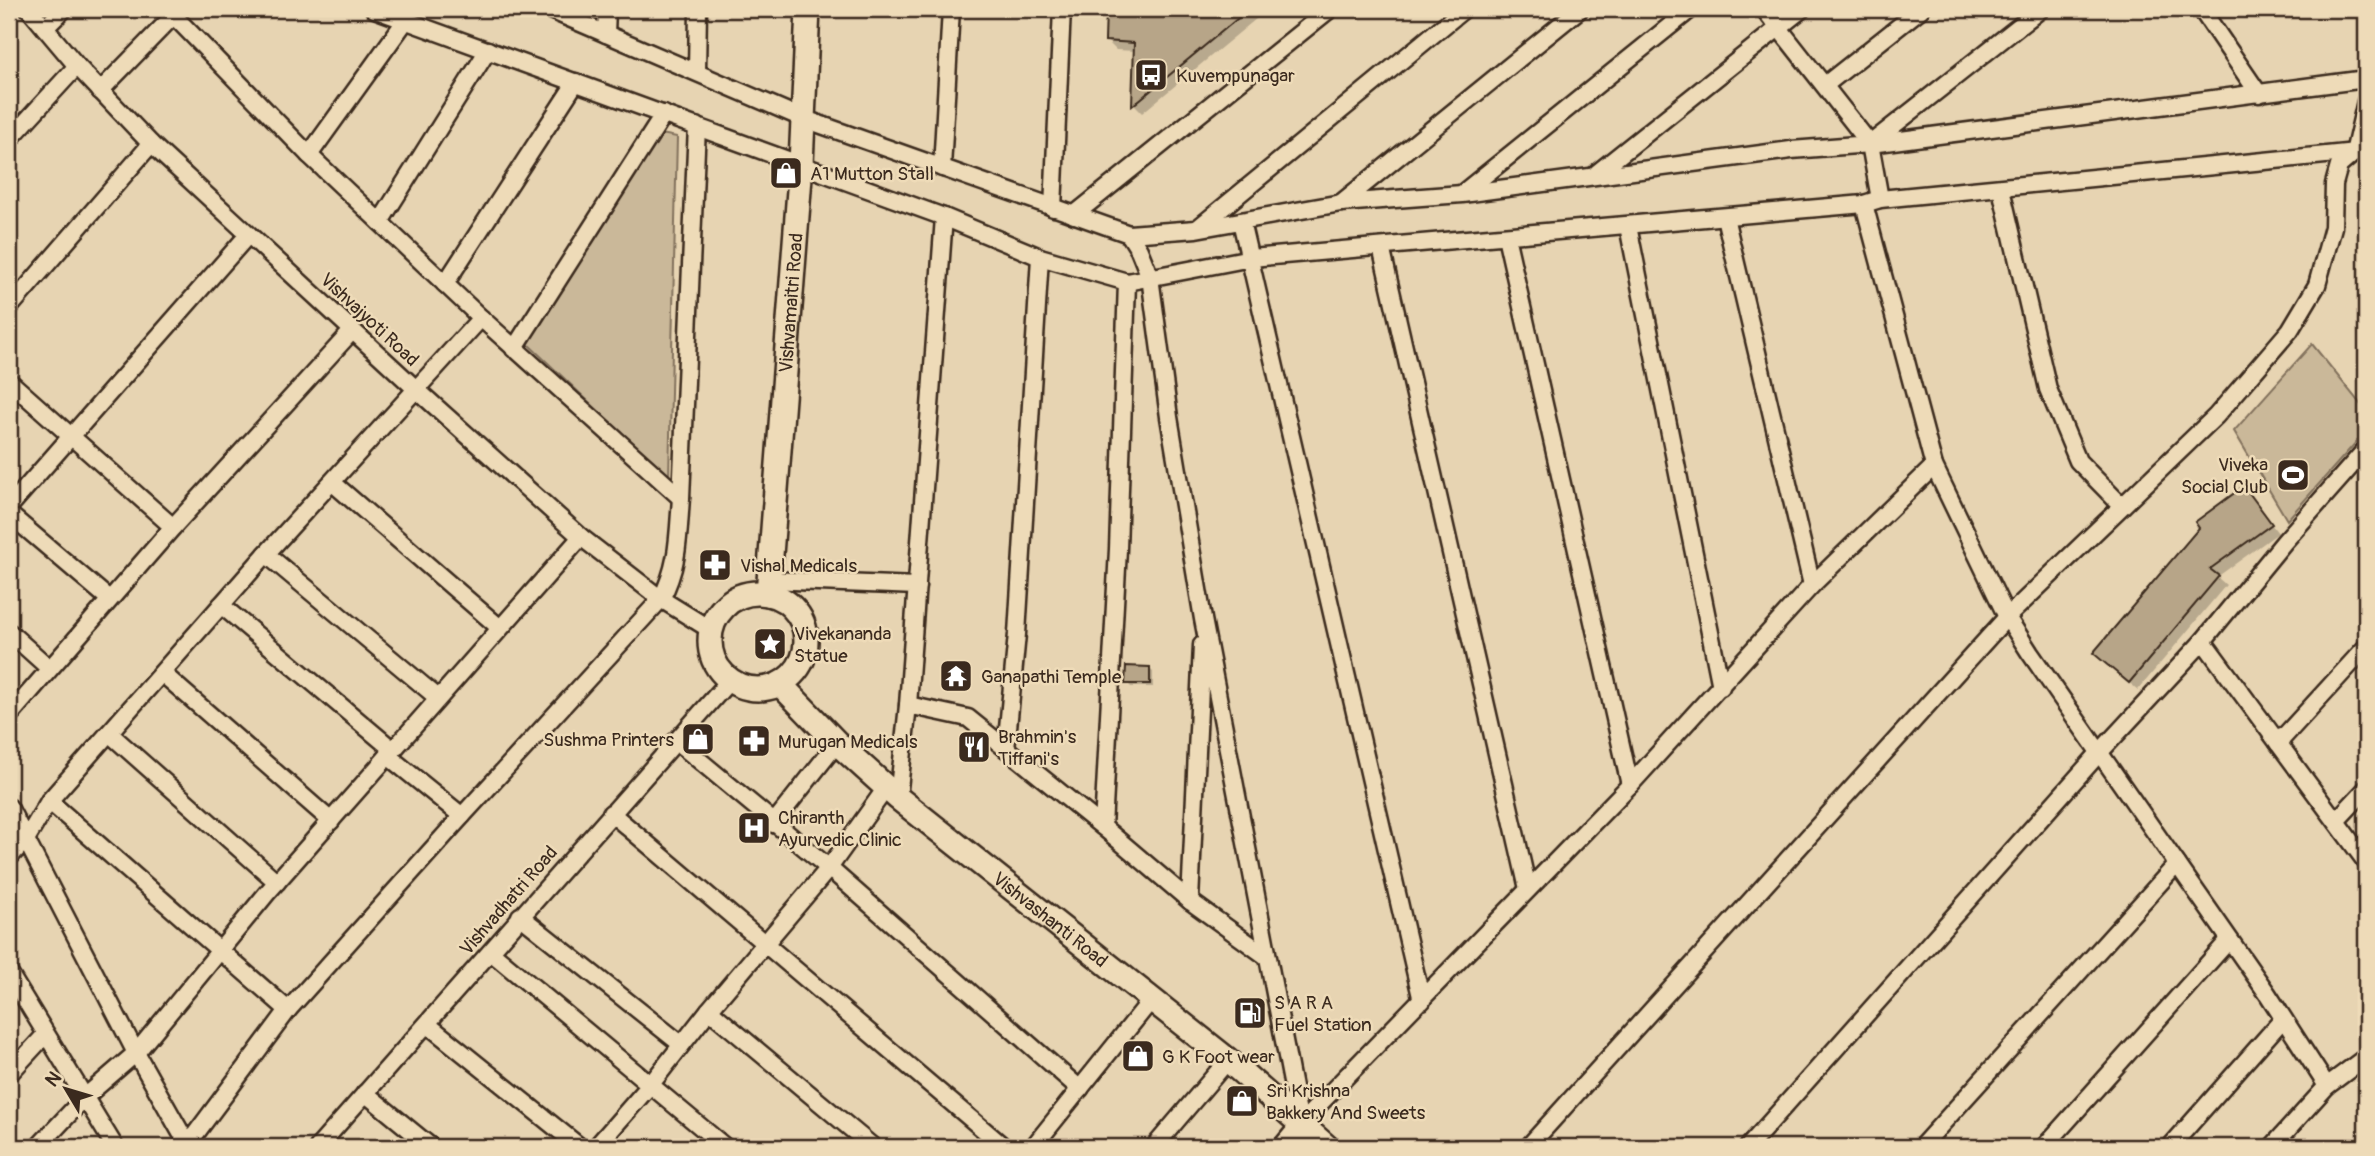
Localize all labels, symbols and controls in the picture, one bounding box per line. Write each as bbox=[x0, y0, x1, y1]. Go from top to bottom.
bus stop icon: Kuvempunagar bbox=[1132, 56, 1170, 94]
place label: Kuvempunagar bbox=[1176, 64, 1295, 88]
shop icon: A1 Mutton Stall bbox=[767, 154, 805, 192]
place label: A1 Mutton Stall bbox=[810, 162, 934, 186]
street label: Vishvamaitri Road bbox=[774, 232, 809, 374]
street label: Vishvajyoti Road bbox=[315, 268, 424, 372]
place label: Viveka Social Club bbox=[2181, 453, 2268, 499]
sports icon: Viveka Social Club bbox=[2274, 456, 2312, 494]
pharmacy icon: Vishal Medicals bbox=[696, 546, 734, 584]
place label: Vishal Medicals bbox=[740, 554, 857, 578]
place label: Vivekananda Statue bbox=[794, 622, 892, 668]
place icon: Vivekananda Statue bbox=[751, 625, 789, 663]
temple icon: Ganapathi Temple bbox=[937, 657, 975, 695]
place label: Ganapathi Temple bbox=[981, 665, 1122, 689]
shop icon: Sushma Printers bbox=[679, 720, 717, 758]
pharmacy icon: Murugan Medicals bbox=[735, 722, 773, 760]
place label: Brahmin's Tiffani's bbox=[998, 725, 1077, 771]
place label: Sushma Printers bbox=[543, 728, 674, 752]
restaurant icon: Brahmin's Tiffani's bbox=[955, 728, 993, 766]
place label: Murugan Medicals bbox=[778, 730, 918, 754]
place label: Chiranth Ayurvedic Clinic bbox=[778, 806, 902, 852]
hospital icon: Chiranth Ayurvedic Clinic bbox=[735, 809, 773, 847]
street label: Vishvadhatri Road bbox=[455, 841, 563, 960]
street label: Vishvashanti Road bbox=[988, 867, 1112, 973]
place label: S A R A Fuel Station bbox=[1274, 991, 1372, 1037]
fuel station icon: S A R A Fuel Station bbox=[1231, 994, 1269, 1032]
shop icon: G K Foot wear bbox=[1119, 1037, 1157, 1075]
place label: G K Foot wear bbox=[1162, 1045, 1275, 1069]
north arrow bbox=[32, 1054, 102, 1124]
text: N bbox=[40, 1067, 67, 1092]
place label: Sri Krishna Bakkery And Sweets bbox=[1266, 1079, 1426, 1125]
shop icon: Sri Krishna Bakkery And Sweets bbox=[1223, 1082, 1261, 1120]

